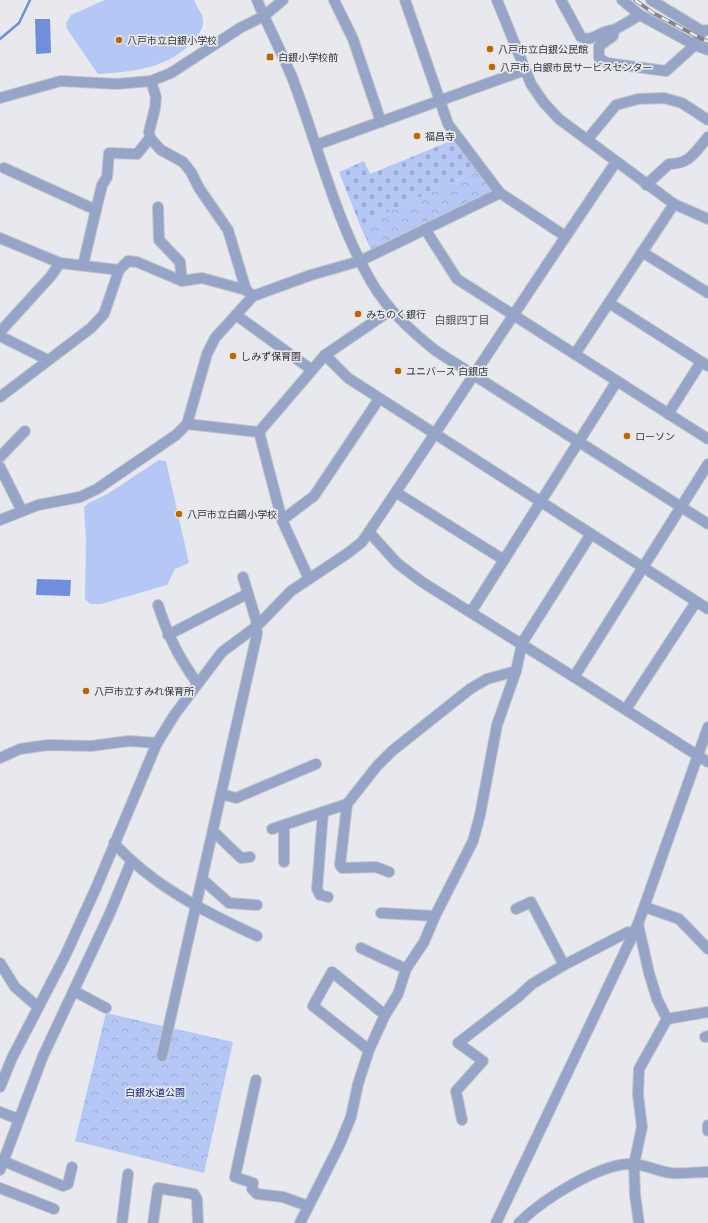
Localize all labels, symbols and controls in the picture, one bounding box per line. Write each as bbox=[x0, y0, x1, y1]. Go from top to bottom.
place label: 八戸市立白銀小学校 bbox=[127, 34, 217, 46]
marker: 八戸市立白銀小学校 bbox=[114, 35, 124, 45]
place label: 八戸市立白銀公民館 bbox=[498, 43, 588, 55]
marker: 八戸市立白銀公民館 bbox=[485, 44, 495, 54]
place label: 白銀小学校前 bbox=[278, 51, 338, 63]
marker: 白銀小学校前 bbox=[265, 52, 275, 62]
place label: 八戸市 白銀市民サービスセンター bbox=[500, 61, 653, 73]
marker: 八戸市 白銀市民サービスセンター bbox=[487, 62, 497, 72]
place label: 福昌寺 bbox=[425, 130, 455, 142]
marker: 福昌寺 bbox=[412, 131, 422, 141]
place label: みちのく銀行 bbox=[366, 308, 426, 320]
marker: みちのく銀行 bbox=[353, 309, 363, 319]
district label: 白銀四丁目 bbox=[435, 313, 490, 326]
place label: しみず保育園 bbox=[241, 350, 301, 362]
marker: しみず保育園 bbox=[228, 351, 238, 361]
place label: ユニバース 白銀店 bbox=[406, 365, 488, 377]
marker: ユニバース 白銀店 bbox=[393, 366, 403, 376]
place label: ローソン bbox=[635, 430, 675, 442]
marker: ローソン bbox=[622, 431, 632, 441]
place label: 八戸市立白鷗小学校 bbox=[187, 508, 277, 520]
marker: 八戸市立白鷗小学校 bbox=[174, 509, 184, 519]
place label: 八戸市立すみれ保育所 bbox=[94, 685, 194, 697]
marker: 八戸市立すみれ保育所 bbox=[81, 686, 91, 696]
park label: 白銀水道公園 bbox=[125, 1086, 185, 1098]

